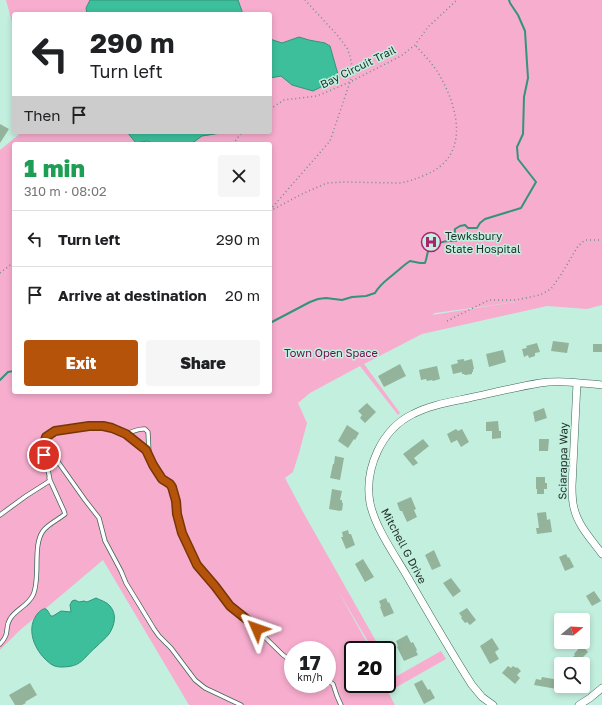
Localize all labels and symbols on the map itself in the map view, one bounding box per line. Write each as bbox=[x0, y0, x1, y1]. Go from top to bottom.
street label: Bay Circuit Trail bbox=[318, 42, 398, 90]
place label: Tewksbury State Hospital bbox=[445, 229, 521, 255]
hospital icon: Tewksbury State Hospital bbox=[420, 231, 442, 253]
park label: Town Open Space bbox=[284, 346, 378, 359]
street label: Sciarappa Way bbox=[555, 422, 570, 500]
pin bbox=[27, 438, 61, 472]
street label: Mitchell G Drive bbox=[379, 506, 430, 586]
position arrow bbox=[236, 608, 278, 650]
north arrow bbox=[554, 613, 590, 649]
speed limit sign: 20 bbox=[344, 641, 396, 693]

